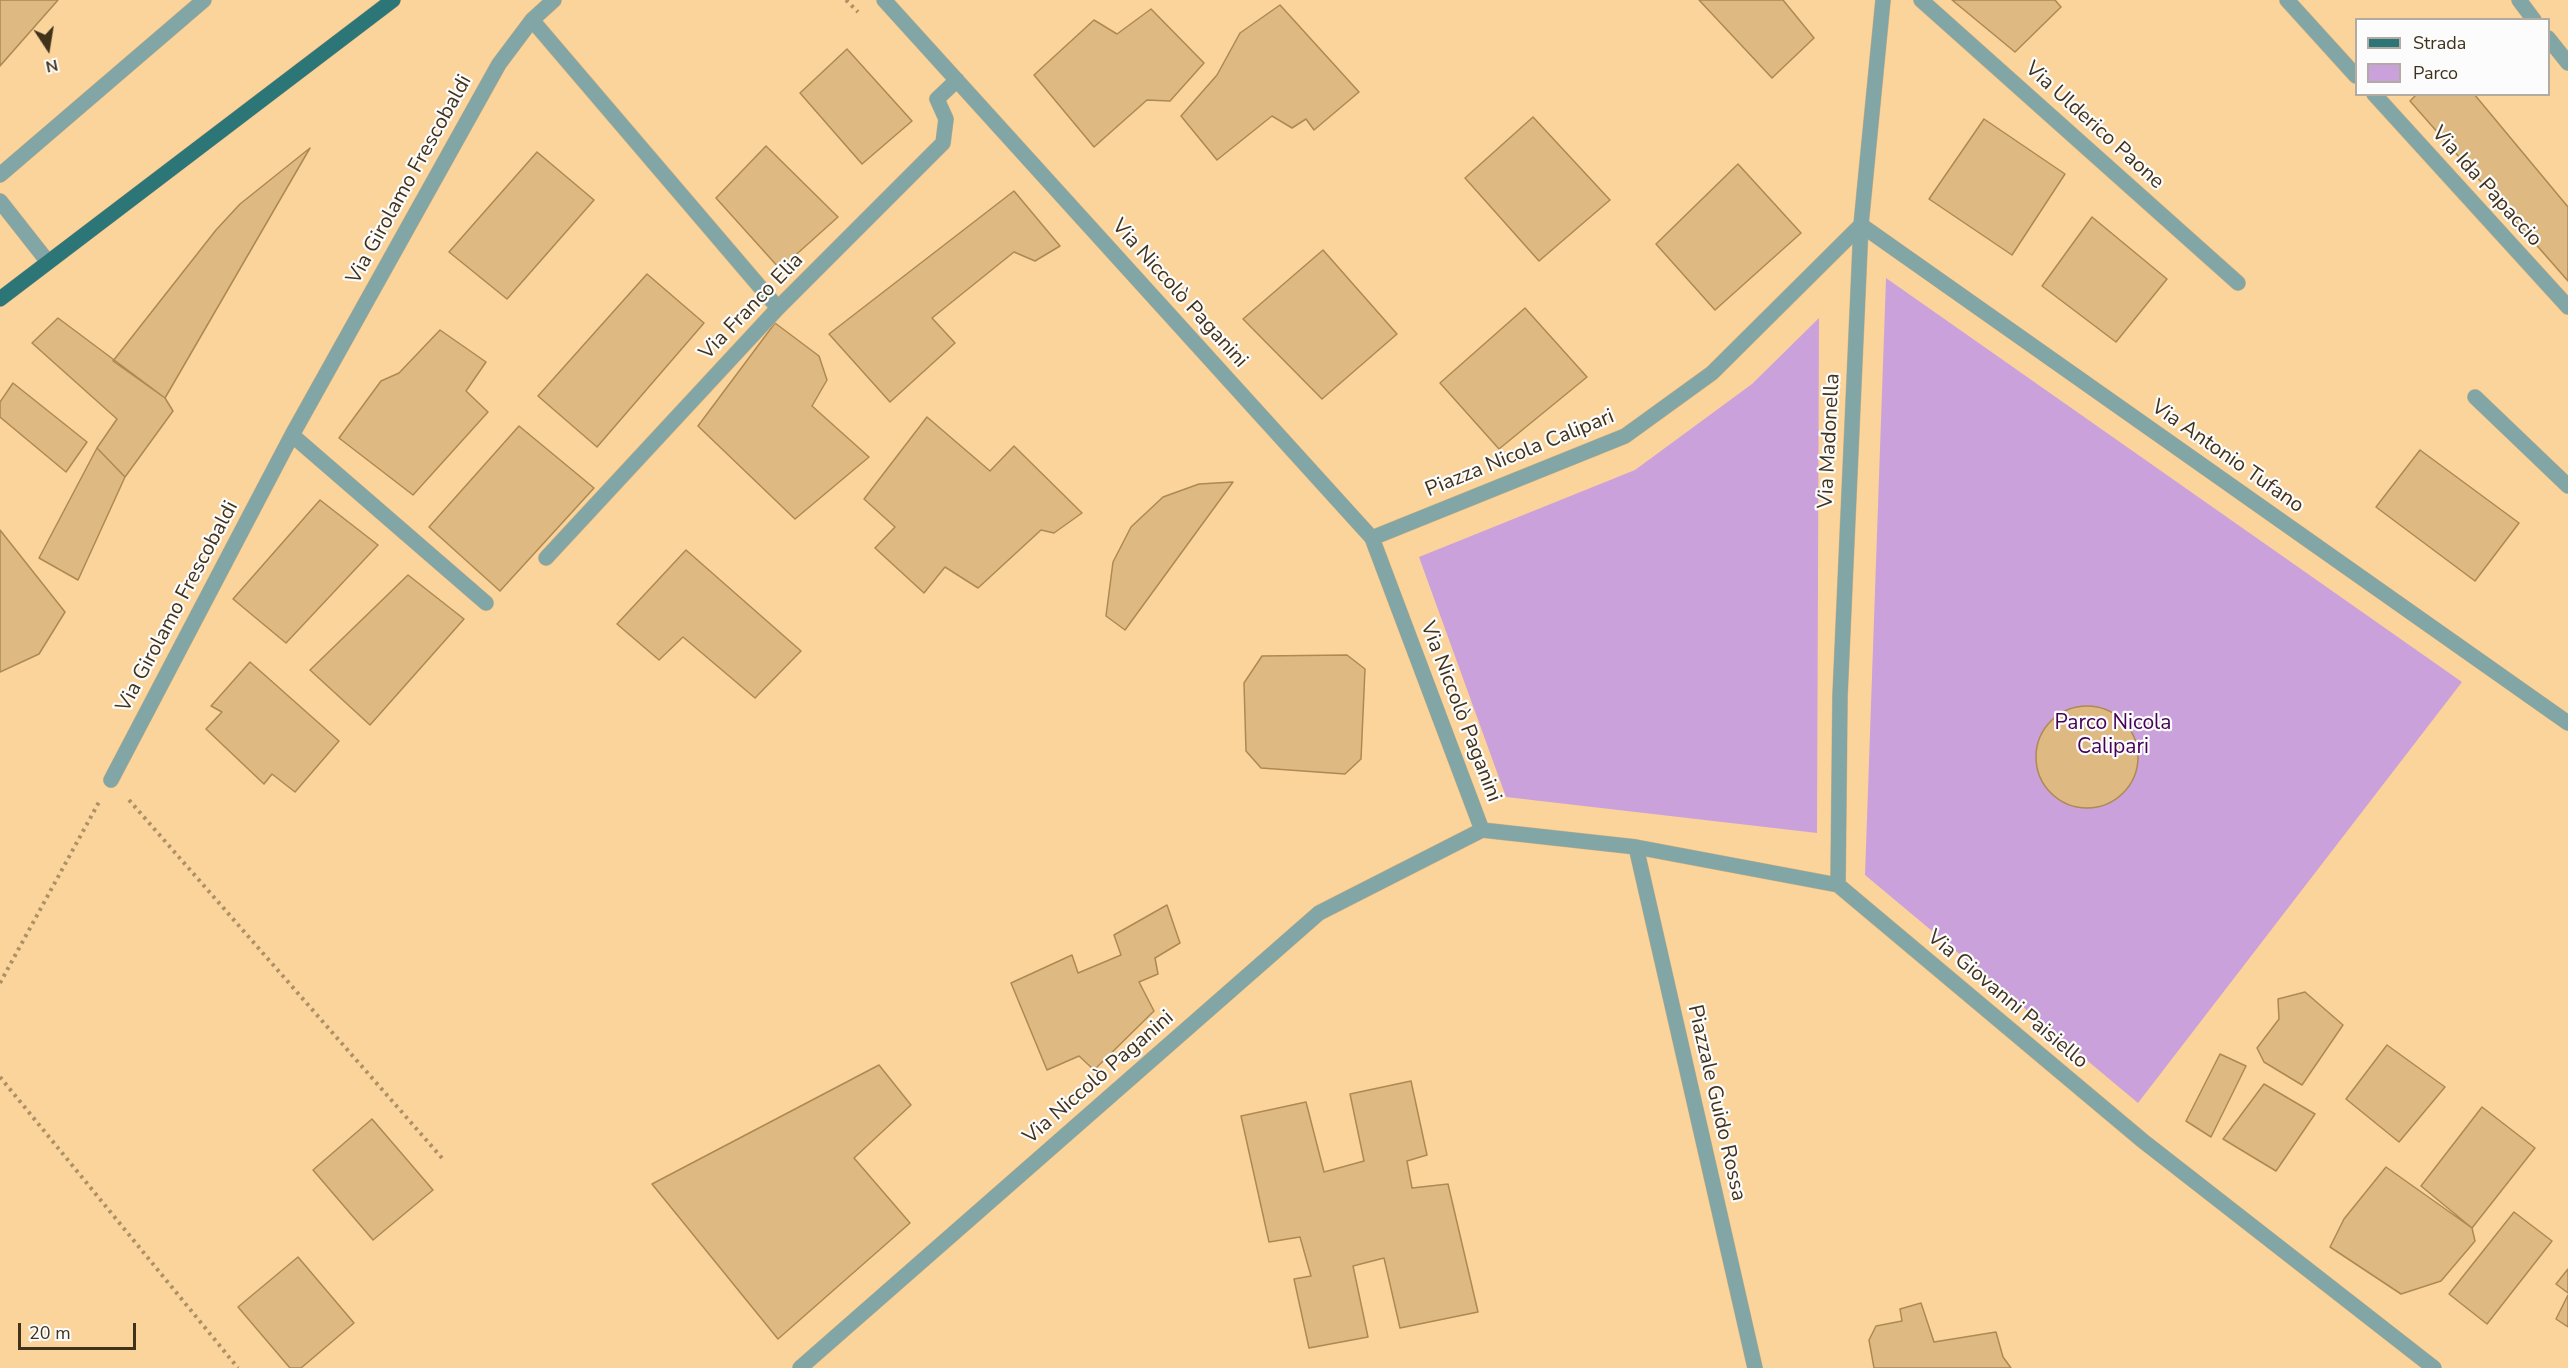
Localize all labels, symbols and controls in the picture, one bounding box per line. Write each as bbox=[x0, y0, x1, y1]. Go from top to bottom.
north arrow bbox=[18, 18, 78, 78]
legend bbox=[2355, 18, 2550, 96]
text: Strada bbox=[2413, 31, 2466, 55]
text: N bbox=[44, 54, 60, 78]
street label: Via Ulderico Paone bbox=[2019, 57, 2169, 195]
text: Parco bbox=[2413, 61, 2458, 85]
street label: Via Girolamo Frescobaldi bbox=[342, 71, 478, 289]
street label: Via Ida Papaccio bbox=[2425, 122, 2547, 252]
street label: Via Niccolò Paganini bbox=[1106, 215, 1252, 373]
street label: Via Franco Elia bbox=[695, 248, 809, 366]
street label: Via Madonella bbox=[1814, 373, 1846, 509]
street label: Via Antonio Tufano bbox=[2146, 395, 2308, 519]
street label: Piazza Nicola Calipari bbox=[1422, 405, 1618, 503]
street label: Via Girolamo Frescobaldi bbox=[112, 497, 244, 717]
street label: Via Niccolò Paganini bbox=[1414, 618, 1506, 806]
park label: Parco Nicola Calipari bbox=[2055, 711, 2171, 761]
street label: Via Giovanni Paisiello bbox=[1921, 925, 2093, 1075]
street label: Piazzale Guido Rossa bbox=[1681, 1002, 1751, 1204]
street label: Via Niccolò Paganini bbox=[1019, 1006, 1179, 1150]
scale bar bbox=[21, 1311, 140, 1349]
text: 20 m bbox=[29, 1321, 71, 1345]

